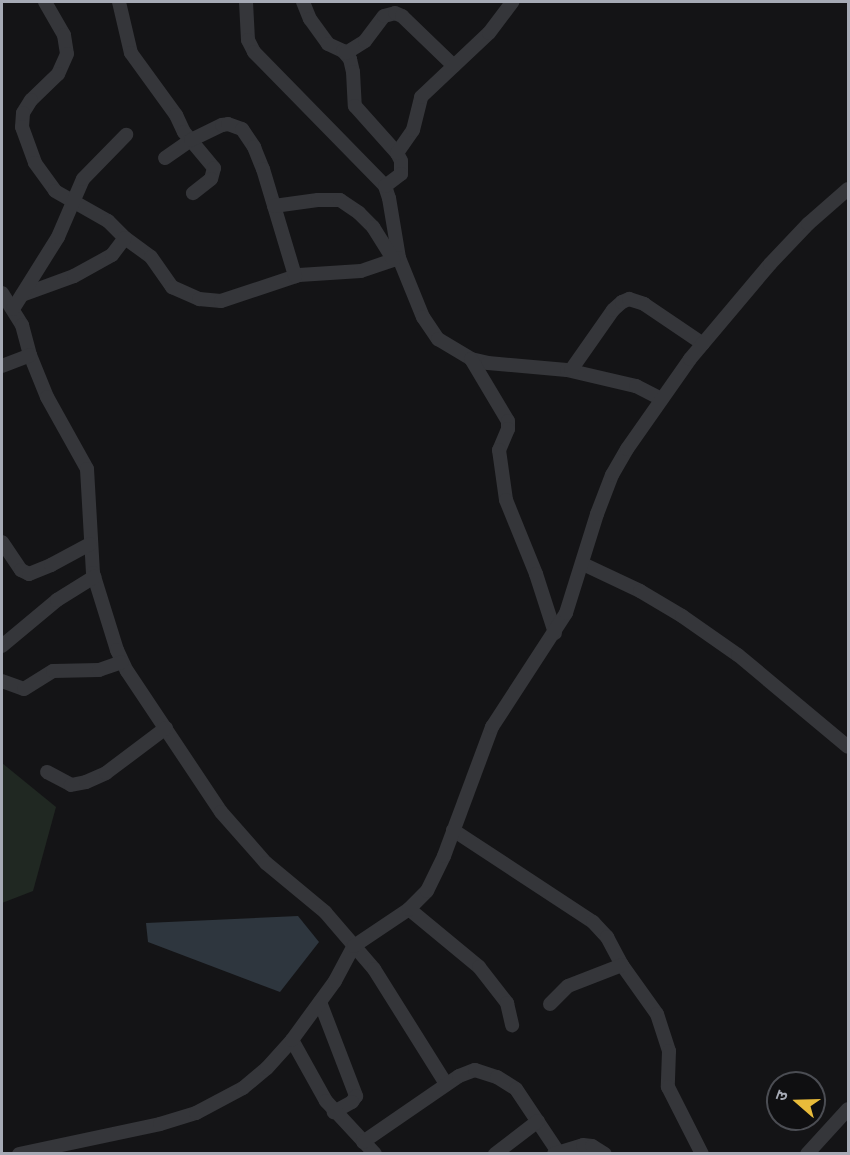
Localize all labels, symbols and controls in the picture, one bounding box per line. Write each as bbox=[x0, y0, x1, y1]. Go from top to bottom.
north arrow bbox=[766, 1071, 826, 1131]
text: उ bbox=[770, 1088, 792, 1103]

